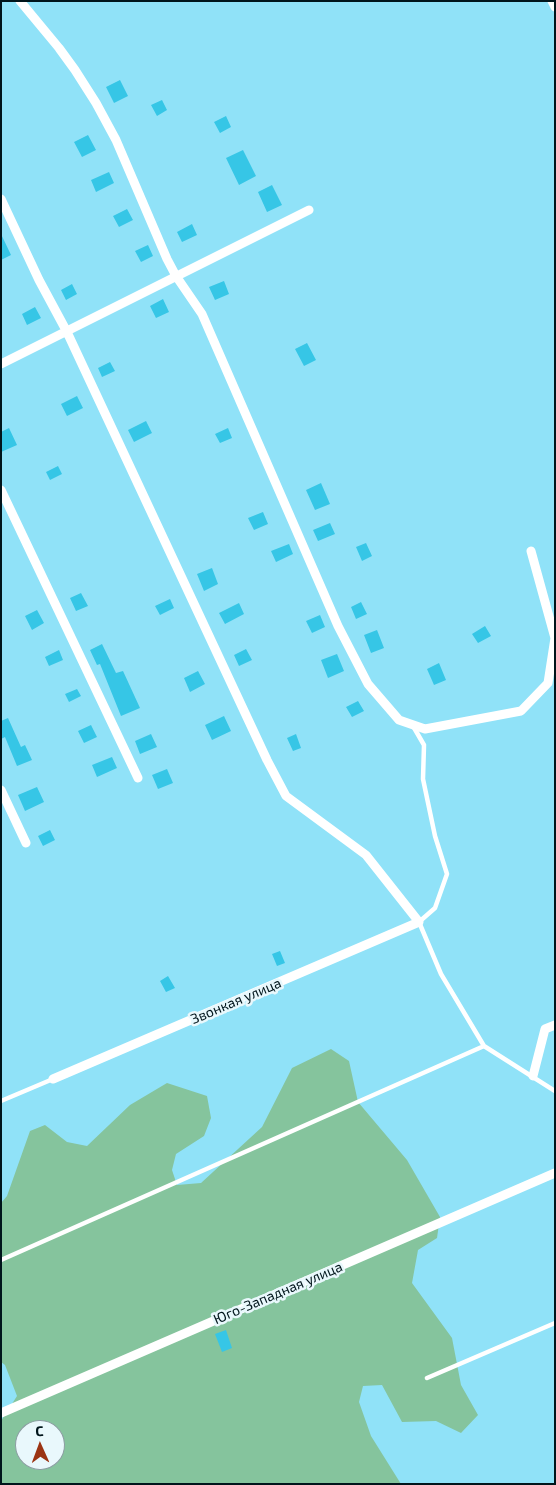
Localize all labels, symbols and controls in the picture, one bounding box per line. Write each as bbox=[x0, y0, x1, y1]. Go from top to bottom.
street label: Звонкая улица bbox=[188, 974, 284, 1028]
street label: Юго-Западная улица bbox=[211, 1258, 345, 1328]
north arrow bbox=[15, 1420, 65, 1470]
text: С bbox=[35, 1422, 44, 1439]

